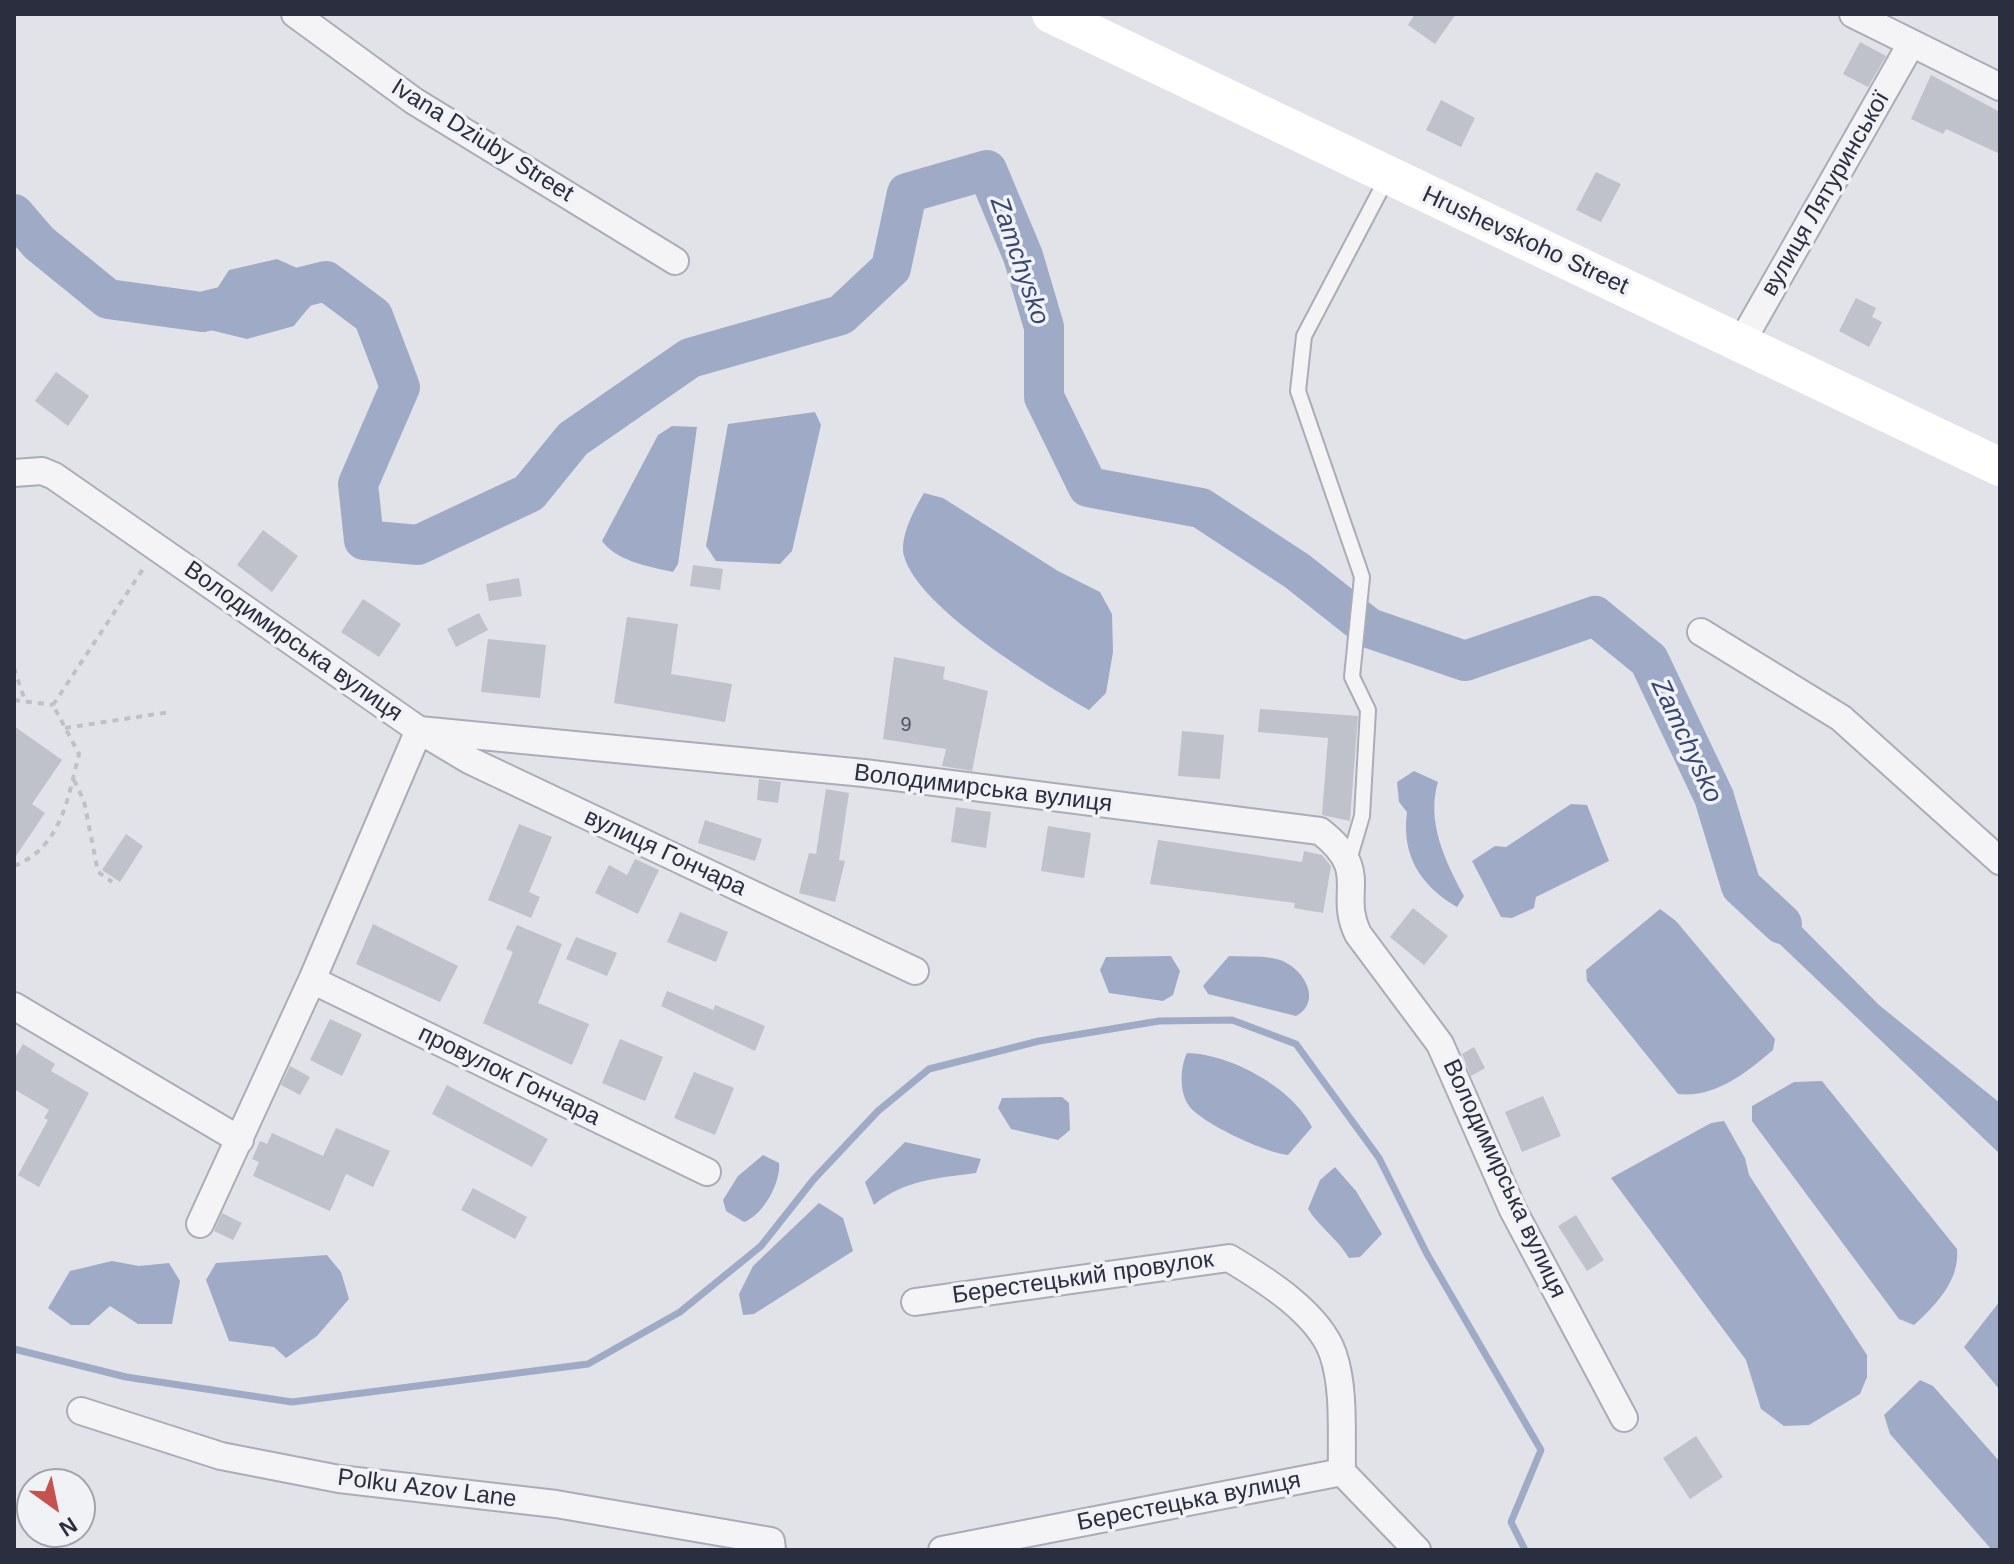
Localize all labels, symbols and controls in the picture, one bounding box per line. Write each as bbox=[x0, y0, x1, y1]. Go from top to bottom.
street label: Ivana Dziuby Street bbox=[386, 73, 578, 209]
street label: вулиця Лятуринської bbox=[1756, 87, 1896, 301]
street label: Hrushevskoho Street bbox=[1417, 181, 1633, 301]
water label: Zamchysko bbox=[983, 193, 1055, 329]
street label: Володимирська вулиця bbox=[178, 556, 408, 728]
water label: Zamchysko bbox=[1644, 674, 1728, 808]
house number: 9 bbox=[900, 713, 912, 737]
street label: Володимирська вулиця bbox=[852, 759, 1114, 819]
street label: вулиця Гончара bbox=[580, 803, 750, 903]
street label: провулок Гончара bbox=[413, 1020, 605, 1132]
street label: Володимирська вулиця bbox=[1436, 1055, 1572, 1303]
street label: Берестецький провулок bbox=[950, 1245, 1216, 1311]
street label: Polku Azov Lane bbox=[336, 1464, 518, 1514]
street label: Берестецька вулиця bbox=[1075, 1466, 1303, 1538]
north arrow bbox=[16, 1468, 96, 1548]
text: N bbox=[55, 1512, 82, 1542]

